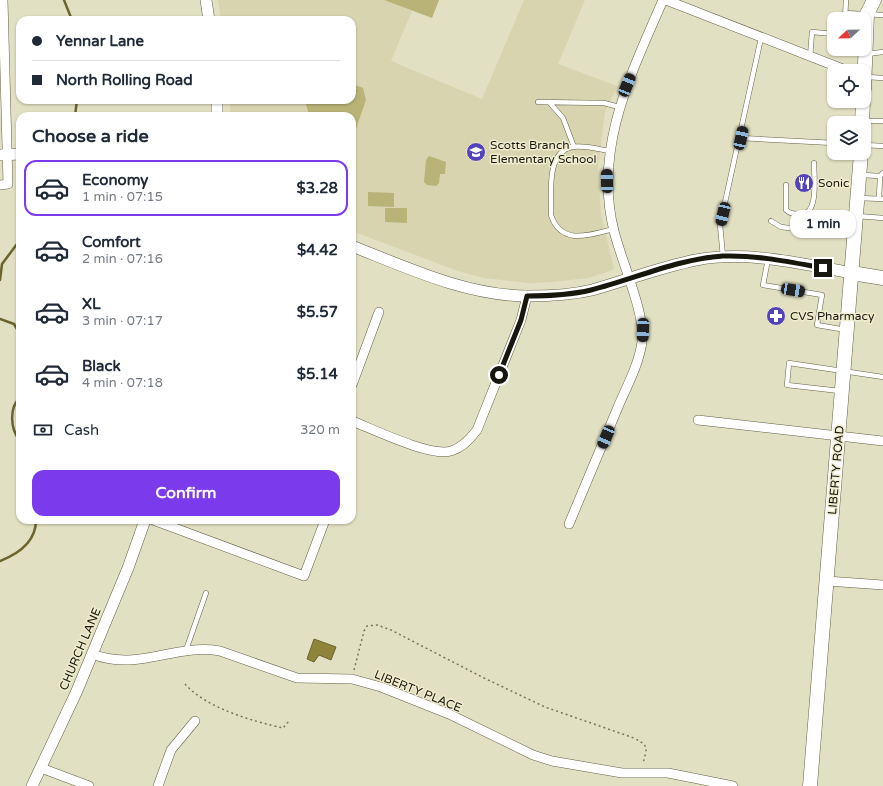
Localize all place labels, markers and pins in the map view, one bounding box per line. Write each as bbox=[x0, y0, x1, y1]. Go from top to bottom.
place label: Scotts Branch Elementary School bbox=[490, 138, 597, 166]
school or university icon: Scotts Branch Elementary School bbox=[465, 141, 487, 163]
restaurant icon: Sonic bbox=[793, 172, 815, 194]
place label: Sonic bbox=[818, 176, 849, 190]
pharmacy icon: CVS Pharmacy bbox=[765, 305, 787, 327]
place label: CVS Pharmacy bbox=[790, 309, 875, 323]

